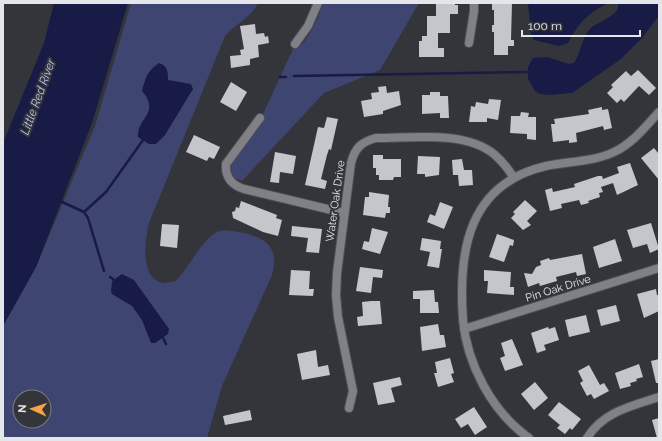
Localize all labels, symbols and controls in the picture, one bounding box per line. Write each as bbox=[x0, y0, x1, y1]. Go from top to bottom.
scale bar bbox=[522, 12, 640, 38]
text: 100 m bbox=[528, 19, 562, 33]
water label: Little Red River bbox=[18, 56, 59, 137]
street label: Water Oak Drive bbox=[323, 159, 348, 243]
street label: Pin Oak Drive bbox=[524, 272, 593, 305]
north arrow bbox=[12, 389, 52, 429]
text: N bbox=[16, 404, 29, 413]

